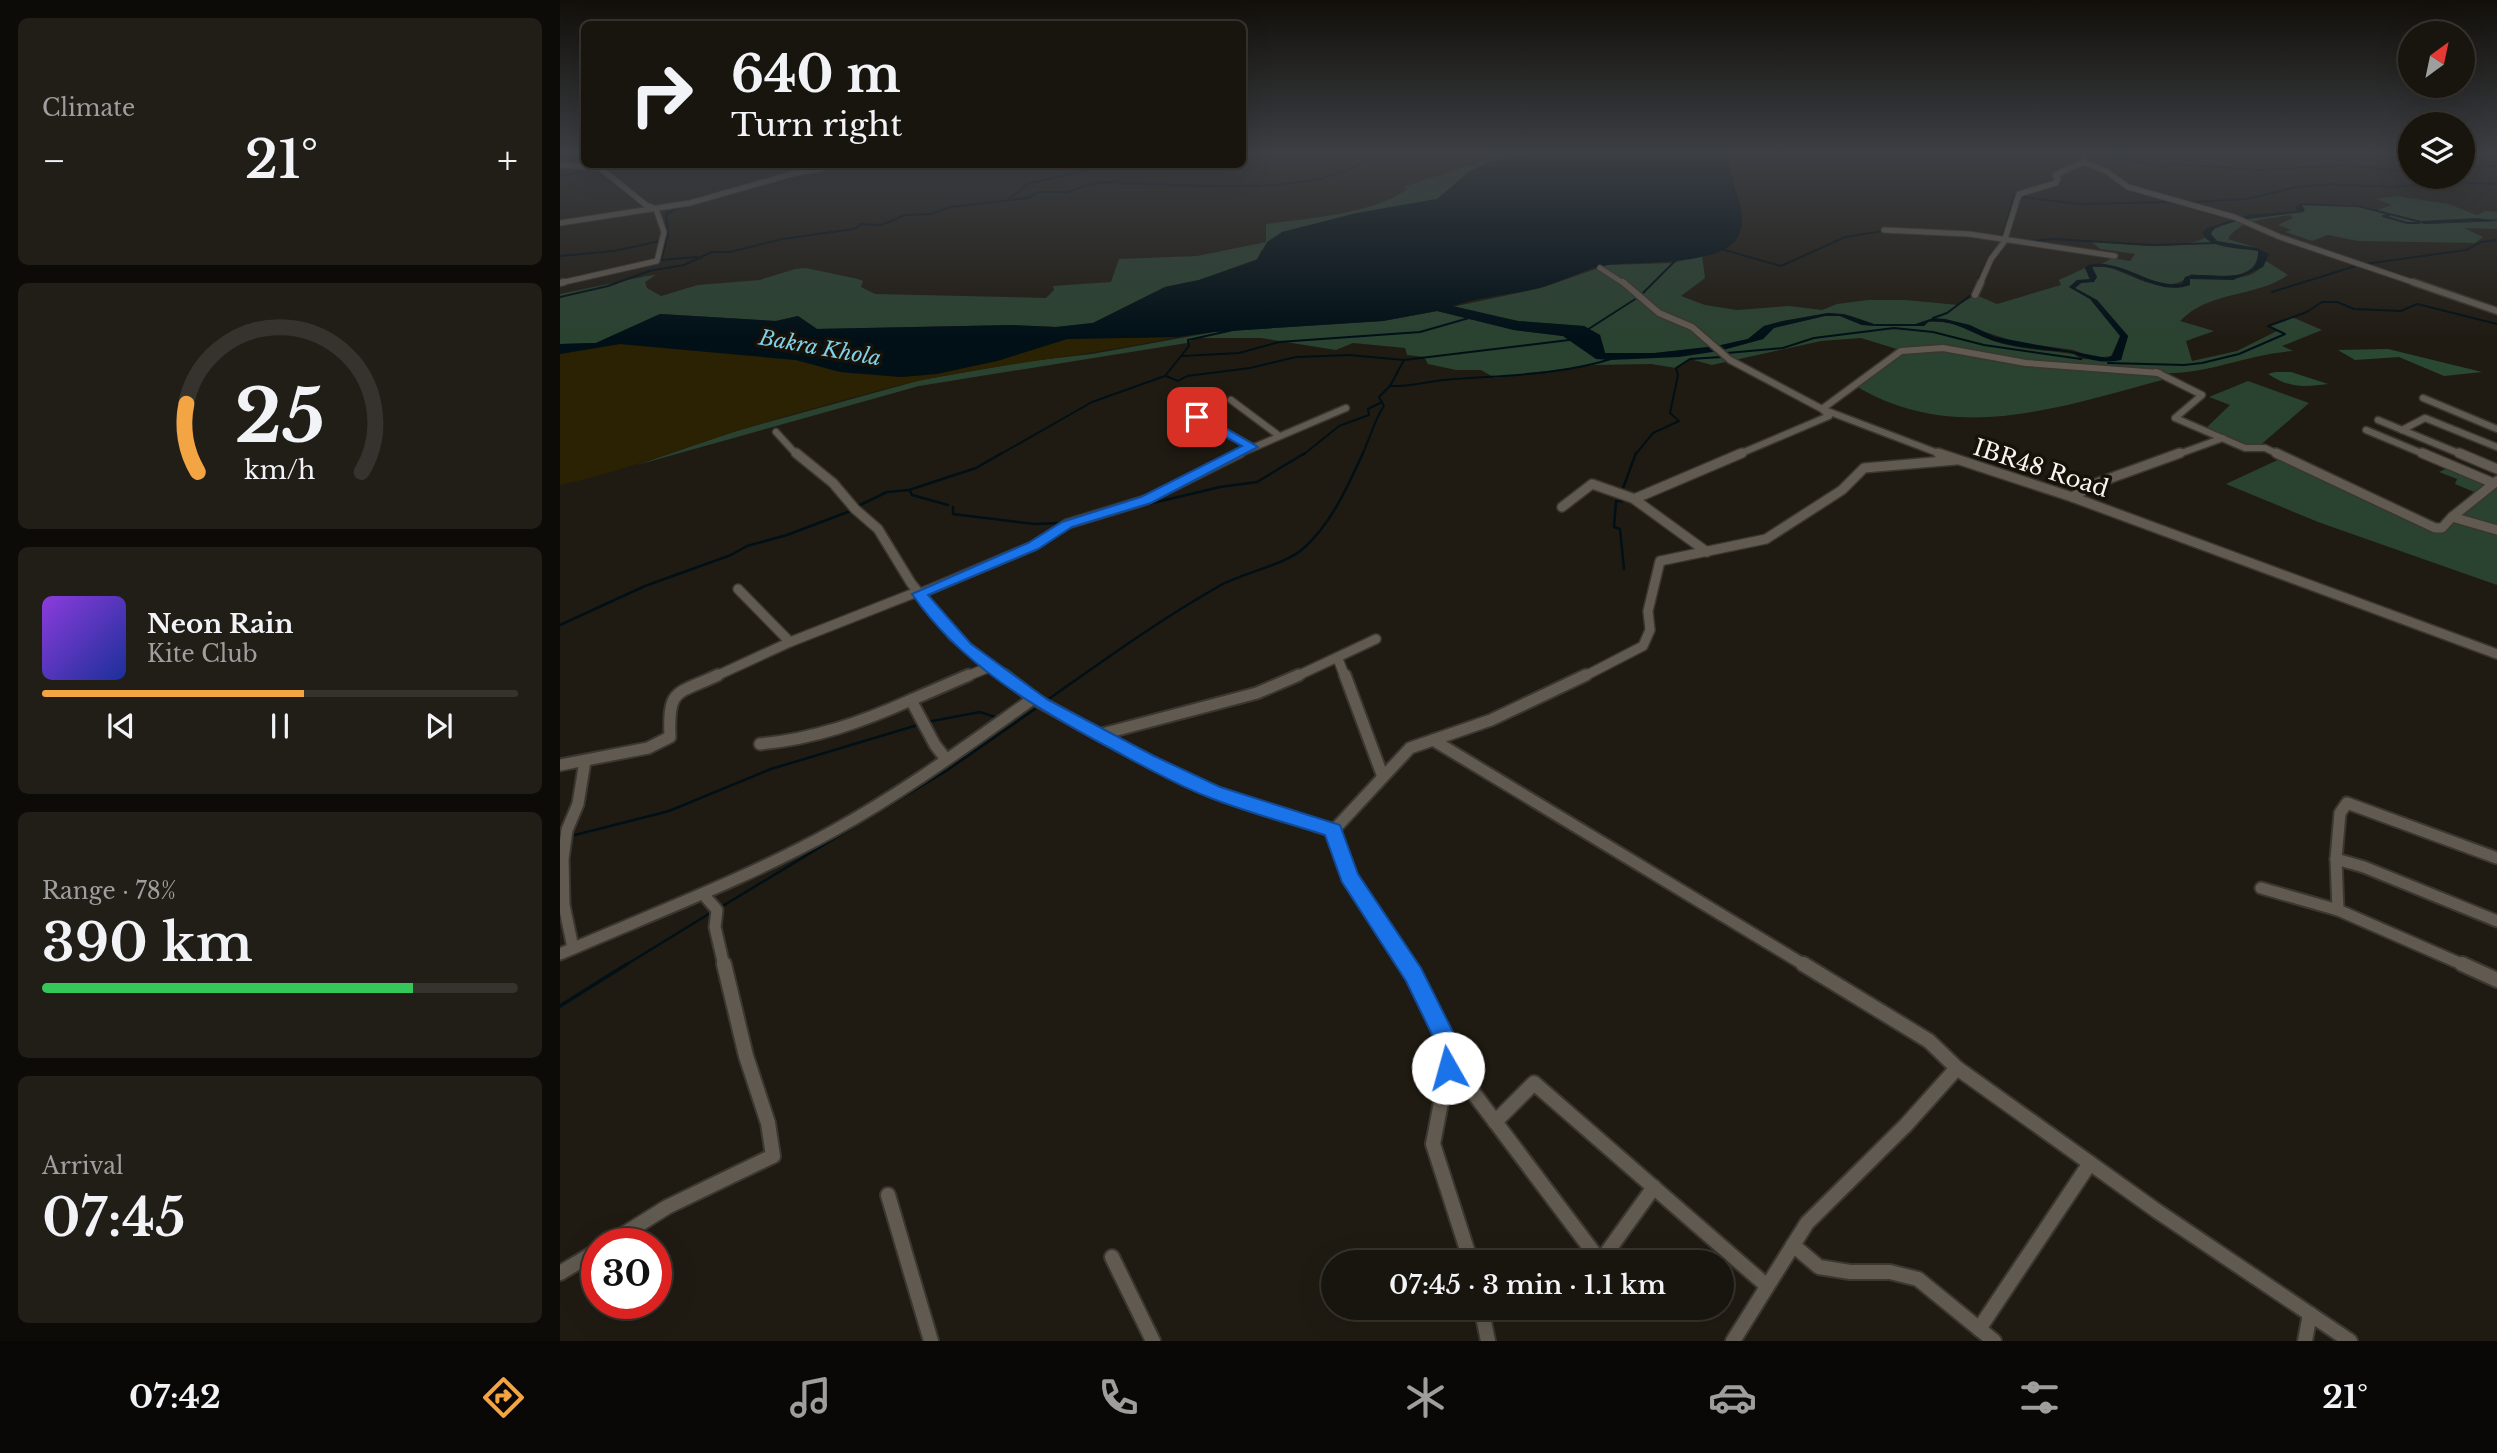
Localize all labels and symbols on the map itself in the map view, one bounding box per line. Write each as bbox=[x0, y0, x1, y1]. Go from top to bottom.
north arrow bbox=[2398, 21, 2474, 98]
water label: Bakra Khola bbox=[756, 324, 883, 372]
pin bbox=[1167, 387, 1227, 447]
street label: IBR48 Road bbox=[1970, 433, 2112, 503]
position arrow bbox=[1411, 1031, 1485, 1105]
speed limit sign: 30 bbox=[581, 1228, 672, 1319]

